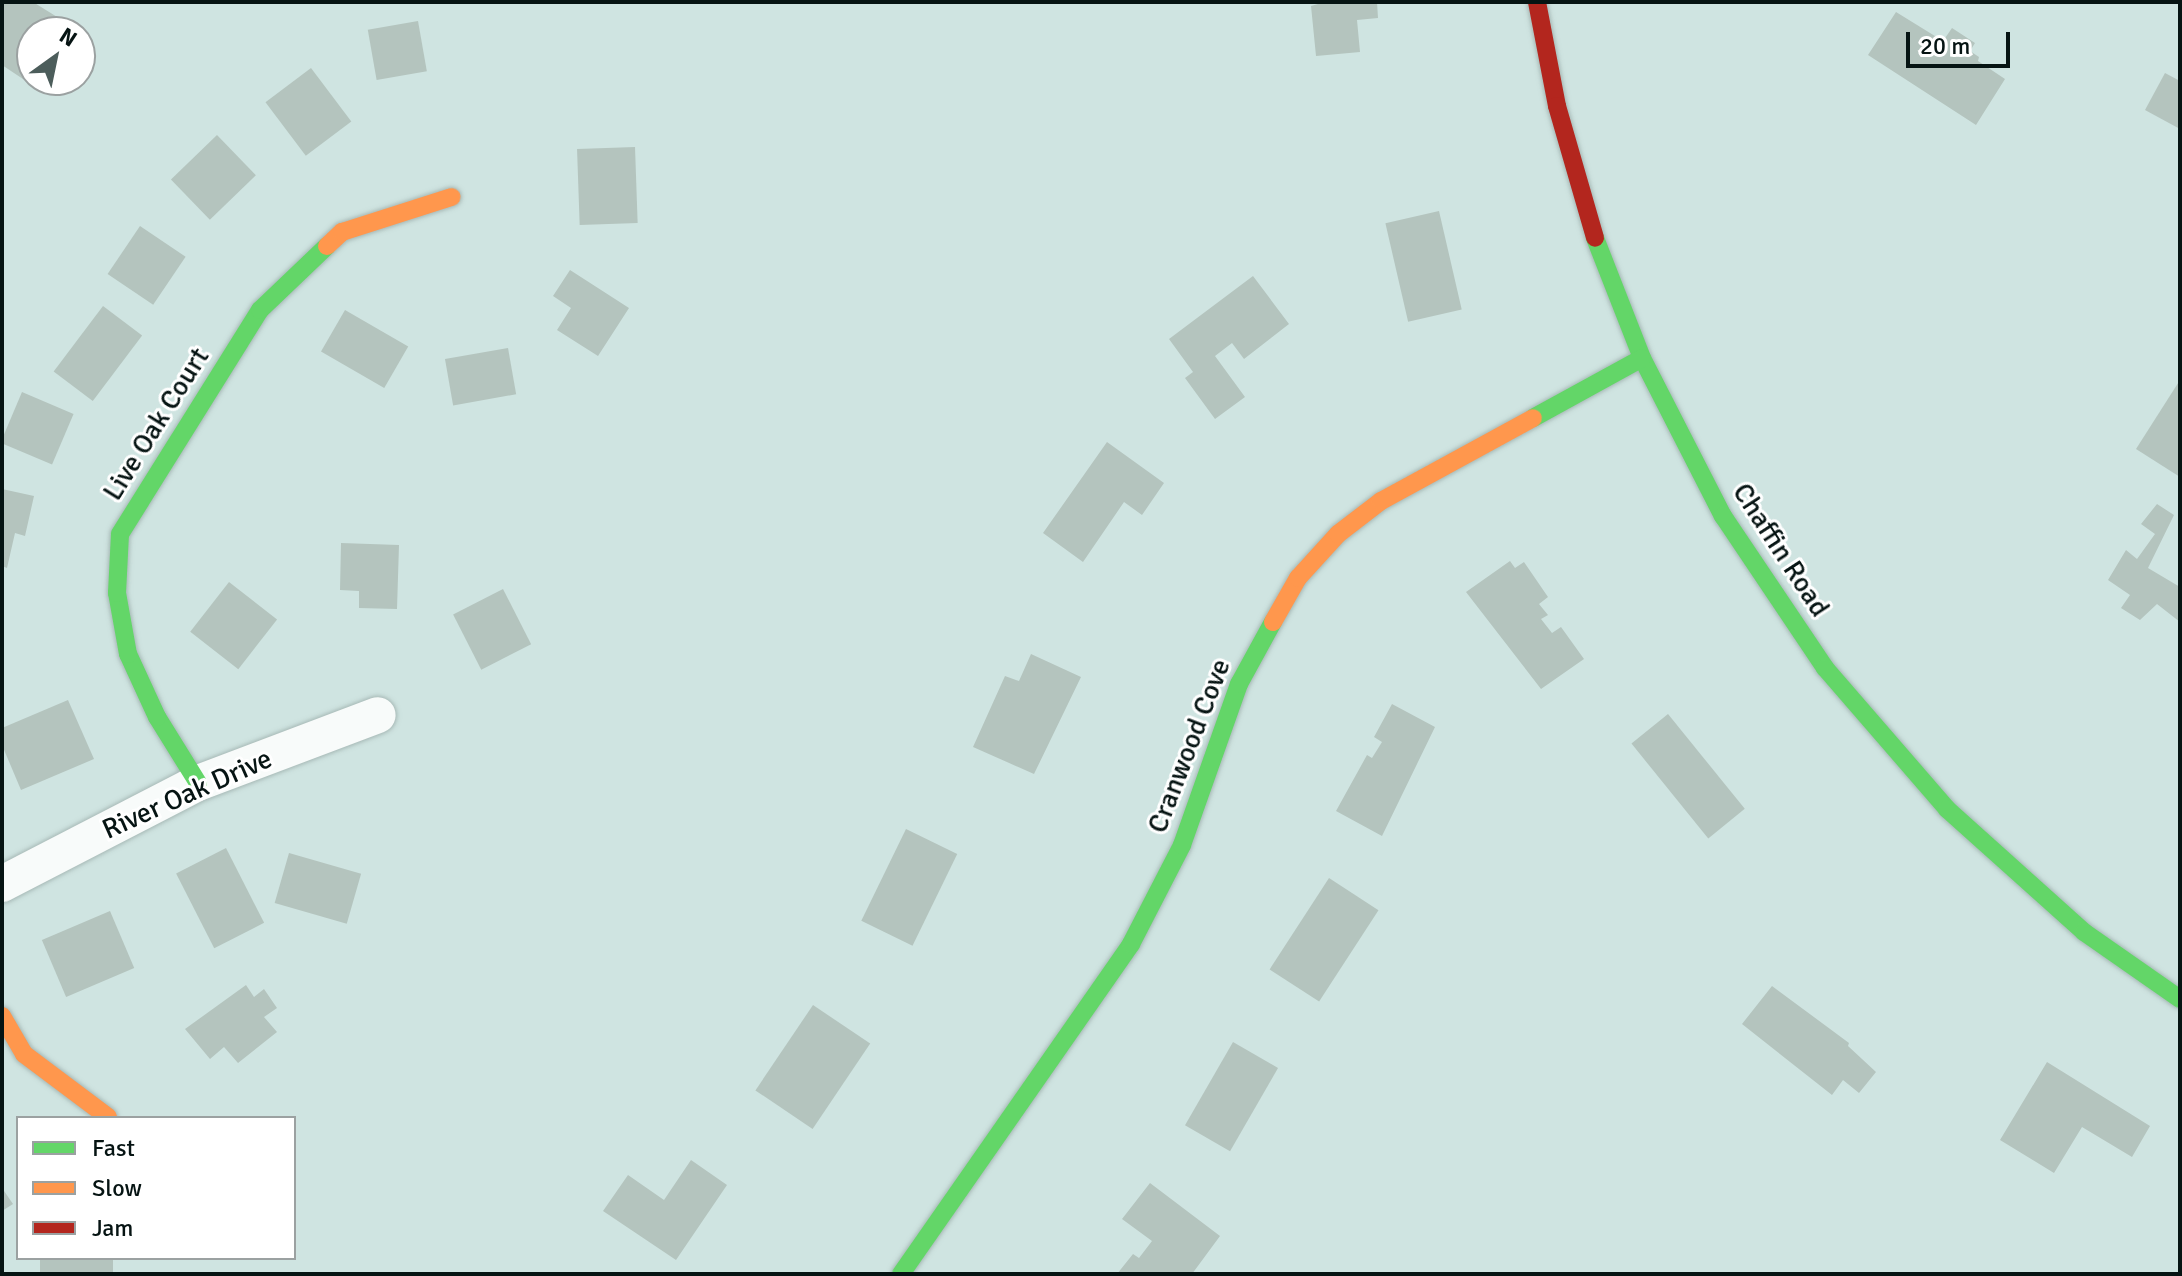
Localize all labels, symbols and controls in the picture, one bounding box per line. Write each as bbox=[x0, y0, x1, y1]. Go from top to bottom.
north arrow bbox=[16, 16, 96, 96]
scale bar bbox=[1910, 16, 2014, 66]
text: N bbox=[54, 22, 82, 53]
text: 20 m bbox=[1920, 31, 1970, 61]
street label: Live Oak Court bbox=[96, 341, 216, 507]
street label: Chaffin Road bbox=[1725, 477, 1837, 623]
street label: Cranwood Cove bbox=[1140, 654, 1238, 838]
street label: River Oak Drive bbox=[97, 742, 277, 846]
legend bbox=[16, 1116, 296, 1260]
text: Fast bbox=[92, 1133, 135, 1163]
text: Slow bbox=[92, 1173, 142, 1203]
text: Jam bbox=[92, 1213, 133, 1243]

